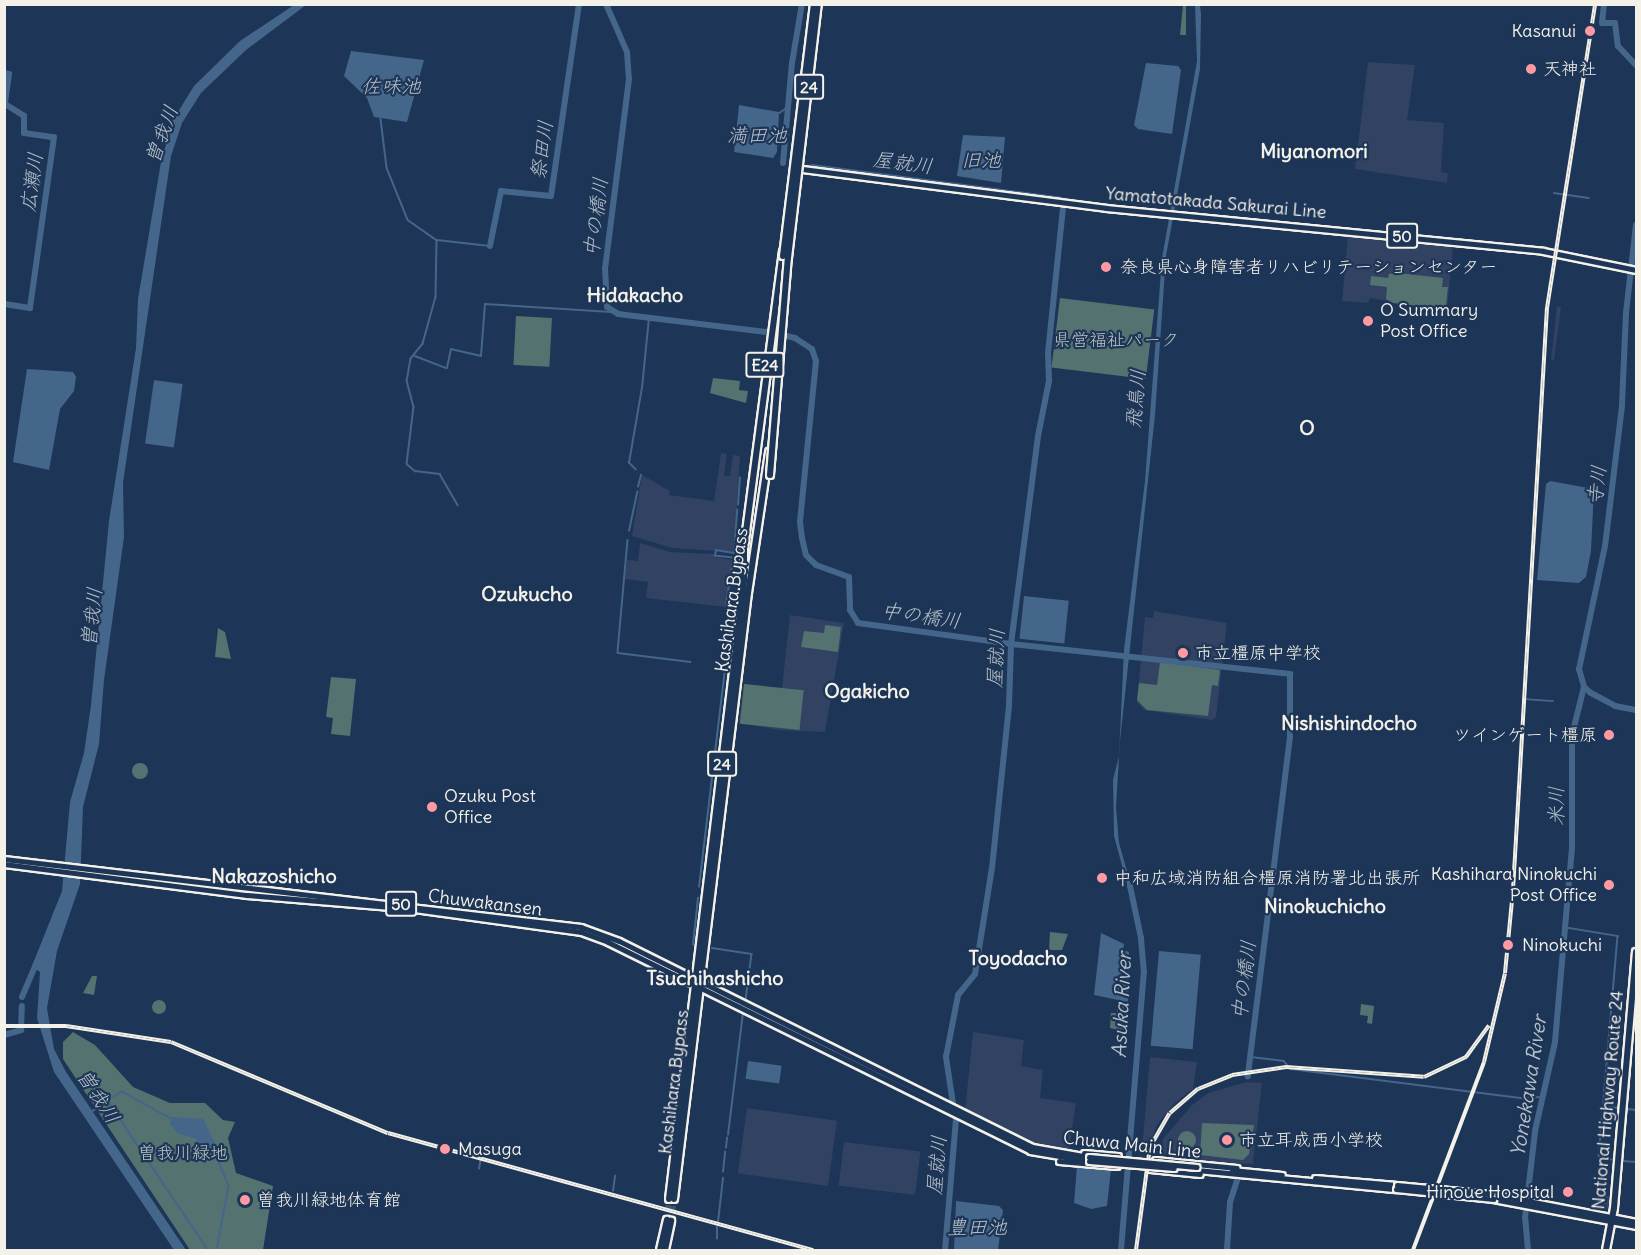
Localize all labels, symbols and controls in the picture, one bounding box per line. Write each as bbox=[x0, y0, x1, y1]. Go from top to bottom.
place label: Kasanui bbox=[1511, 20, 1576, 42]
marker: Kasanui bbox=[1581, 22, 1599, 40]
place label: 天神社 bbox=[1543, 58, 1597, 80]
marker: 天神社 bbox=[1524, 62, 1538, 76]
water label: 佐味池 bbox=[361, 73, 421, 97]
road number: 24 bbox=[794, 74, 824, 100]
water label: 曽我川 bbox=[139, 102, 183, 166]
water label: 祭田川 bbox=[525, 119, 557, 181]
water label: 満田池 bbox=[727, 122, 787, 146]
district label: Miyanomori bbox=[1260, 138, 1368, 162]
water label: 屋就川 bbox=[872, 146, 934, 178]
water label: 旧池 bbox=[961, 147, 1001, 171]
water label: 広瀬川 bbox=[15, 151, 47, 213]
water label: 中の橋川 bbox=[578, 176, 612, 258]
street label: Yamatotakada Sakurai Line bbox=[1105, 183, 1327, 223]
road number: 50 bbox=[1386, 223, 1418, 249]
place label: 奈良県心身障害者リハビリテーションセンター bbox=[1120, 256, 1498, 278]
marker: 奈良県心身障害者リハビリテーションセンター bbox=[1097, 258, 1115, 276]
district label: Hidakacho bbox=[587, 282, 683, 306]
place label: O Summary Post Office bbox=[1380, 300, 1478, 342]
marker: O Summary Post Office bbox=[1361, 314, 1375, 328]
park label: 県営福祉パーク bbox=[1053, 329, 1179, 351]
road number: E24 bbox=[744, 352, 786, 378]
water label: 飛鳥川 bbox=[1120, 368, 1150, 430]
district label: O bbox=[1299, 415, 1315, 439]
water label: 寺川 bbox=[1582, 464, 1610, 506]
street label: Kashihara Bypass bbox=[711, 527, 753, 673]
district label: Ozukucho bbox=[481, 581, 573, 605]
water label: 曽我川 bbox=[76, 586, 106, 648]
water label: 中の橋川 bbox=[880, 598, 962, 632]
water label: 屋就川 bbox=[981, 627, 1009, 689]
place label: 市立橿原中学校 bbox=[1195, 642, 1321, 664]
marker: 市立橿原中学校 bbox=[1176, 646, 1190, 660]
district label: Ogakicho bbox=[824, 678, 910, 702]
district label: Nishishindocho bbox=[1281, 710, 1417, 734]
place label: ツインゲート橿原 bbox=[1453, 724, 1597, 746]
marker: ツインゲート橿原 bbox=[1602, 728, 1616, 742]
road number: 24 bbox=[707, 751, 737, 777]
place label: Ozuku Post Office bbox=[444, 786, 536, 828]
water label: 米川 bbox=[1543, 786, 1567, 826]
marker: Ozuku Post Office bbox=[425, 800, 439, 814]
district label: Nakazoshicho bbox=[211, 863, 337, 887]
place label: Kashihara Ninokuchi Post Office bbox=[1431, 864, 1597, 906]
place label: 中和広域消防組合橿原消防署北出張所 bbox=[1114, 867, 1420, 889]
marker: 中和広域消防組合橿原消防署北出張所 bbox=[1095, 871, 1109, 885]
marker: Kashihara Ninokuchi Post Office bbox=[1602, 878, 1616, 892]
street label: Chuwakansen bbox=[427, 885, 543, 921]
road number: 50 bbox=[384, 891, 418, 917]
district label: Ninokuchicho bbox=[1264, 893, 1386, 917]
place label: Ninokuchi bbox=[1522, 934, 1602, 956]
marker: Ninokuchi bbox=[1499, 936, 1517, 954]
water label: 中の橋川 bbox=[1226, 939, 1260, 1021]
district label: Toyodacho bbox=[968, 945, 1068, 969]
water label: Asuka River bbox=[1106, 952, 1136, 1058]
district label: Tsuchihashicho bbox=[647, 965, 783, 989]
street label: National Highway Route 24 bbox=[1588, 990, 1628, 1210]
street label: Kashihara Bypass bbox=[654, 1009, 694, 1155]
water label: Yonekawa River bbox=[1505, 1014, 1551, 1158]
water label: 曽我川 bbox=[73, 1064, 125, 1128]
street label: Chuwa Main Line bbox=[1062, 1127, 1202, 1163]
place label: 市立耳成西小学校 bbox=[1239, 1129, 1383, 1151]
marker: 市立耳成西小学校 bbox=[1220, 1133, 1234, 1147]
water label: 屋就川 bbox=[921, 1134, 951, 1196]
place label: Masuga bbox=[458, 1138, 522, 1160]
marker: Masuga bbox=[436, 1140, 454, 1158]
park label: 曽我川緑地 bbox=[138, 1142, 228, 1164]
place label: Hinoue Hospital bbox=[1426, 1181, 1554, 1203]
marker: Hinoue Hospital bbox=[1559, 1183, 1577, 1201]
place label: 曽我川緑地体育館 bbox=[257, 1189, 401, 1211]
marker: 曽我川緑地体育館 bbox=[238, 1193, 252, 1207]
water label: 豊田池 bbox=[947, 1214, 1007, 1238]

